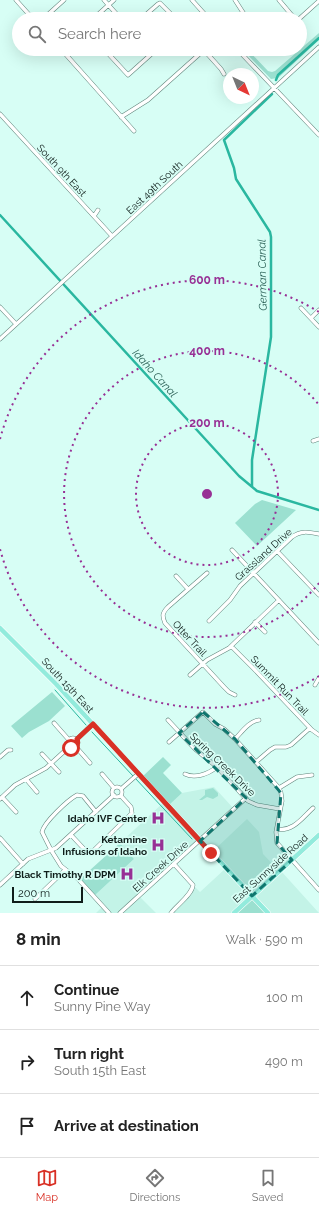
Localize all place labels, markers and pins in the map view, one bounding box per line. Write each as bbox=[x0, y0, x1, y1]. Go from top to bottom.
centre of rings bbox=[200, 487, 214, 501]
hospital icon: Idaho IVF Center bbox=[150, 810, 166, 826]
place label: Idaho IVF Center bbox=[68, 813, 147, 824]
place label: Ketamine Infusions of Idaho bbox=[62, 834, 147, 857]
hospital icon: Ketamine Infusions of Idaho bbox=[150, 837, 166, 853]
hospital icon: Black Timothy R DPM bbox=[119, 866, 135, 882]
place label: Black Timothy R DPM bbox=[14, 869, 116, 880]

